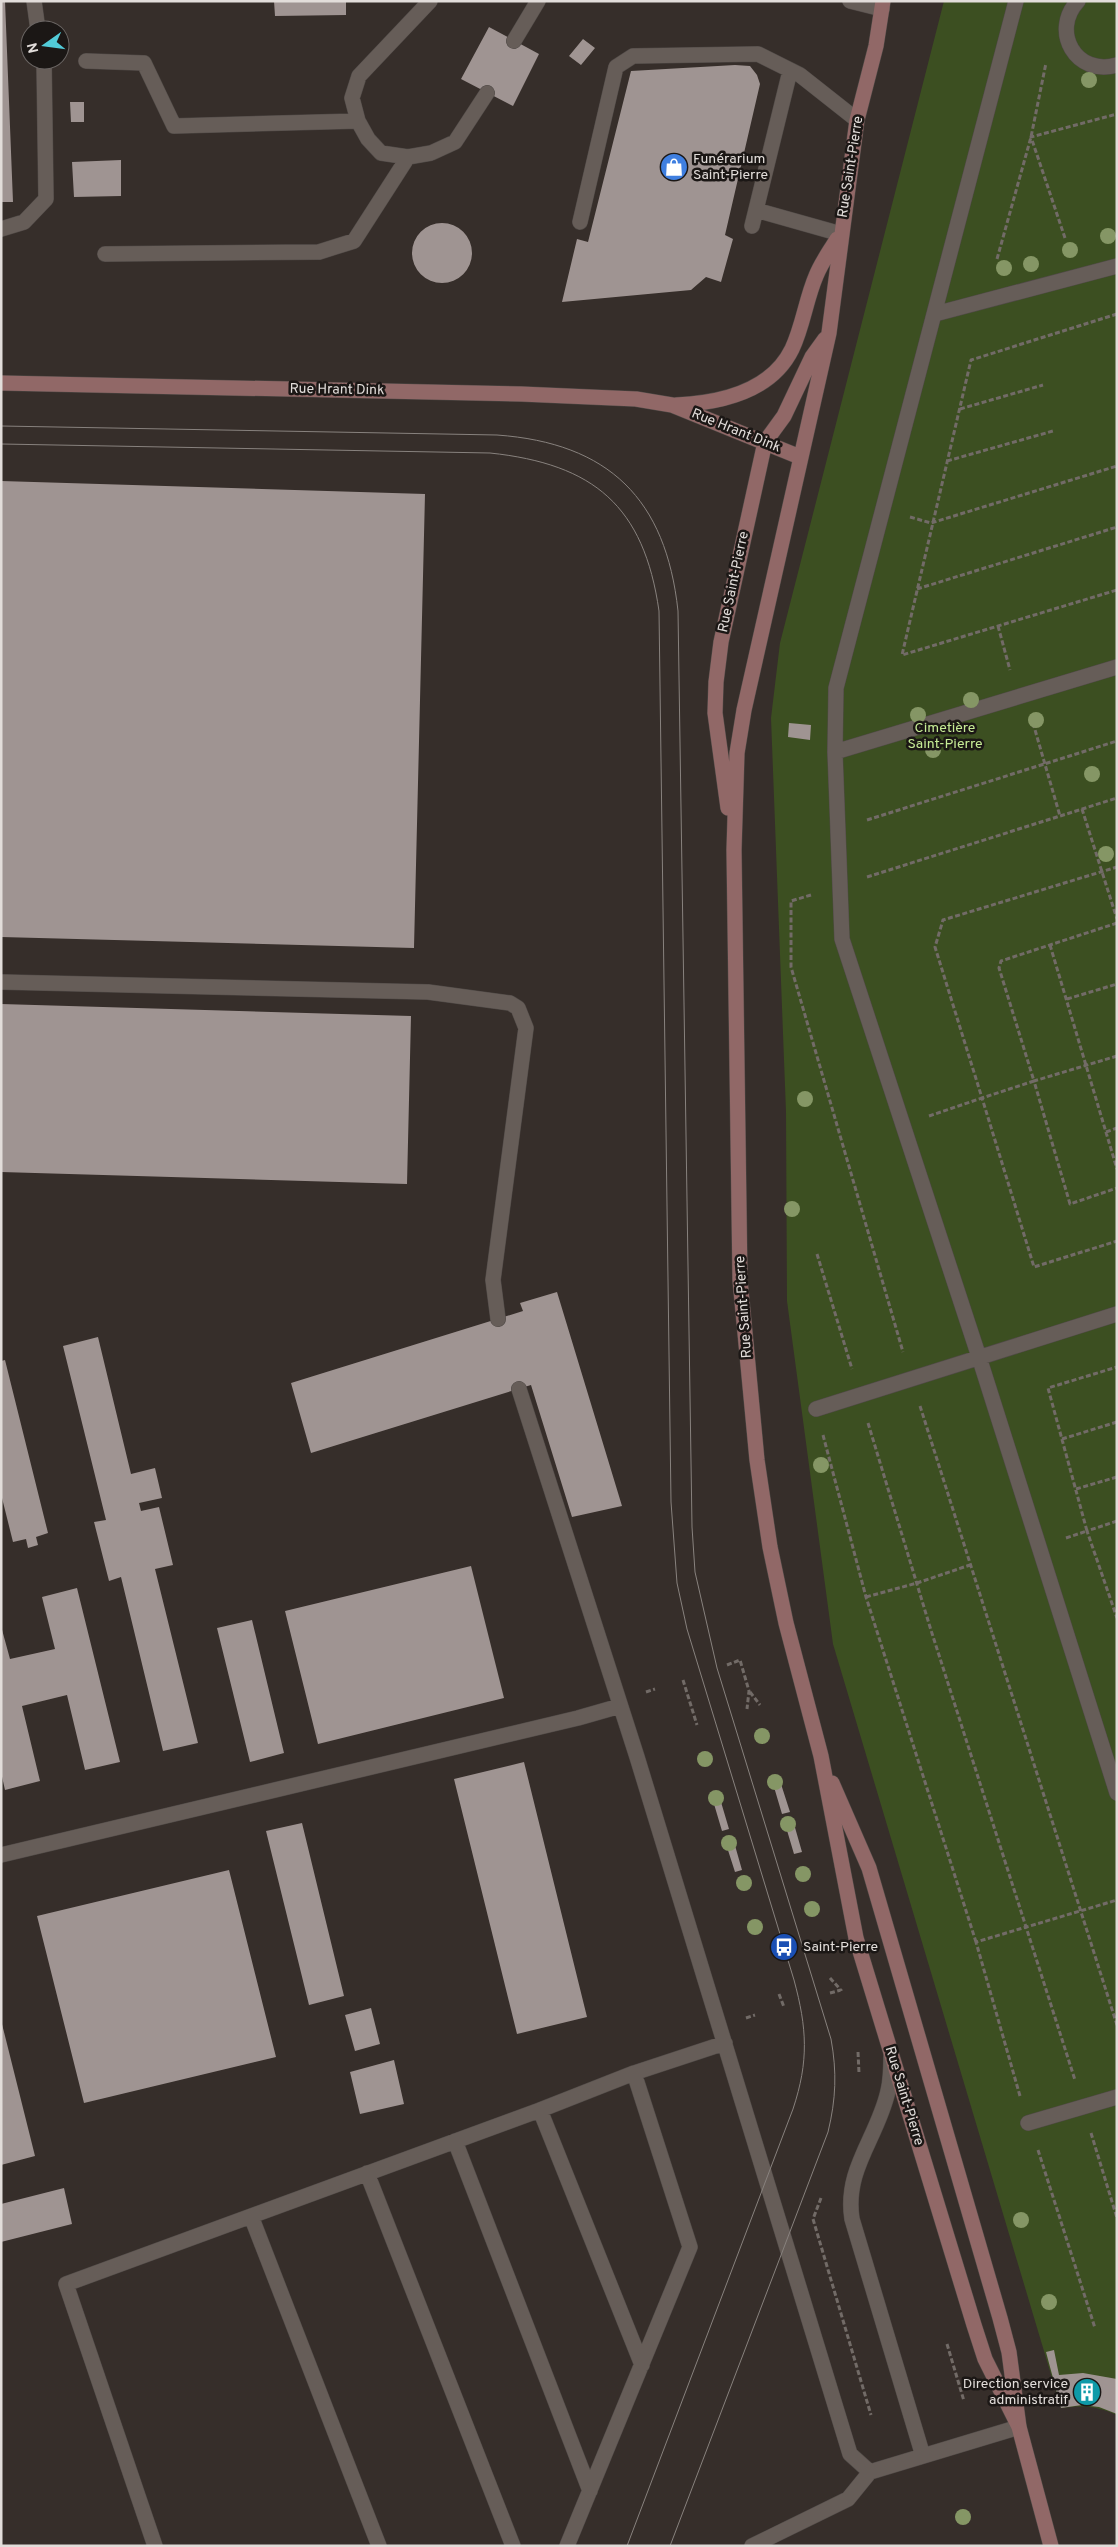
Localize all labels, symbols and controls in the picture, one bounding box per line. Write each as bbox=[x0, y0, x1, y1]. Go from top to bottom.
north arrow bbox=[20, 20, 70, 70]
text: N bbox=[24, 41, 43, 55]
street label: Rue Saint-Pierre bbox=[835, 115, 867, 219]
place label: Funérarium Saint-Pierre bbox=[693, 151, 768, 184]
shop icon: Funérarium Saint-Pierre bbox=[659, 152, 689, 182]
street label: Rue Hrant Dink bbox=[289, 381, 385, 399]
street label: Rue Hrant Dink bbox=[689, 405, 783, 457]
street label: Rue Saint-Pierre bbox=[715, 530, 753, 634]
park label: Cimetière Saint-Pierre bbox=[907, 720, 983, 753]
street label: Rue Saint-Pierre bbox=[732, 1255, 756, 1359]
bus stop icon: Saint-Pierre bbox=[769, 1932, 799, 1962]
place label: Saint-Pierre bbox=[803, 1939, 878, 1956]
street label: Rue Saint-Pierre bbox=[881, 2044, 927, 2148]
place label: Direction service administratif bbox=[963, 2376, 1068, 2409]
building icon: Direction service administratif bbox=[1072, 2377, 1102, 2407]

